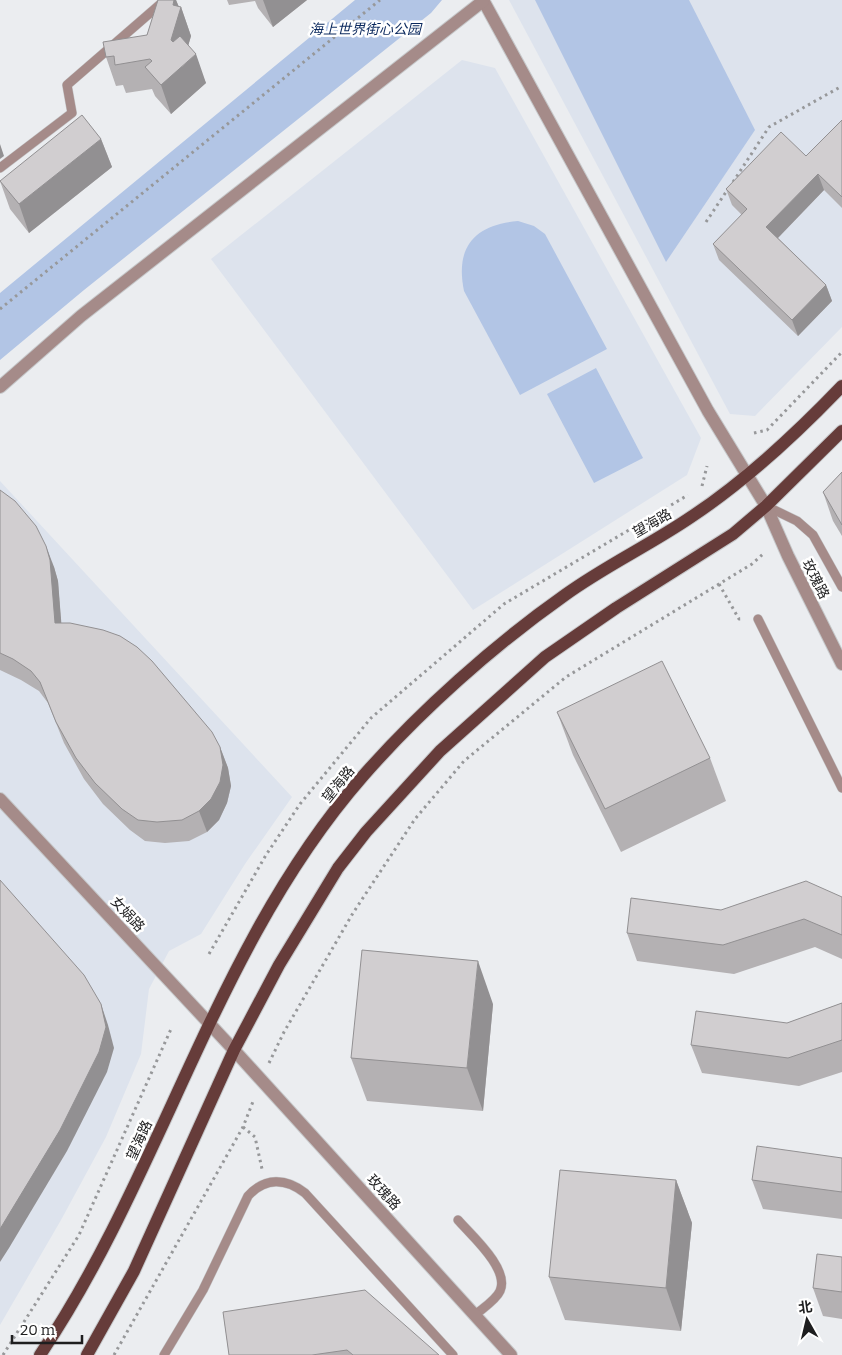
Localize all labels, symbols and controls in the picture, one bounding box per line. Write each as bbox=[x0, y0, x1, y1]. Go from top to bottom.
park label: 海上世界街心公园 bbox=[309, 21, 423, 38]
street label: 望海路 bbox=[630, 506, 675, 541]
street label: 玫瑰路 bbox=[798, 557, 833, 602]
street label: 望海路 bbox=[319, 763, 358, 806]
street label: 女娲路 bbox=[107, 893, 148, 935]
street label: 望海路 bbox=[123, 1118, 156, 1163]
street label: 玫瑰路 bbox=[363, 1171, 404, 1214]
north arrow bbox=[782, 1295, 832, 1345]
text: 北 bbox=[797, 1298, 813, 1317]
scale bar bbox=[12, 1312, 82, 1344]
text: 20 m bbox=[20, 1321, 56, 1339]

